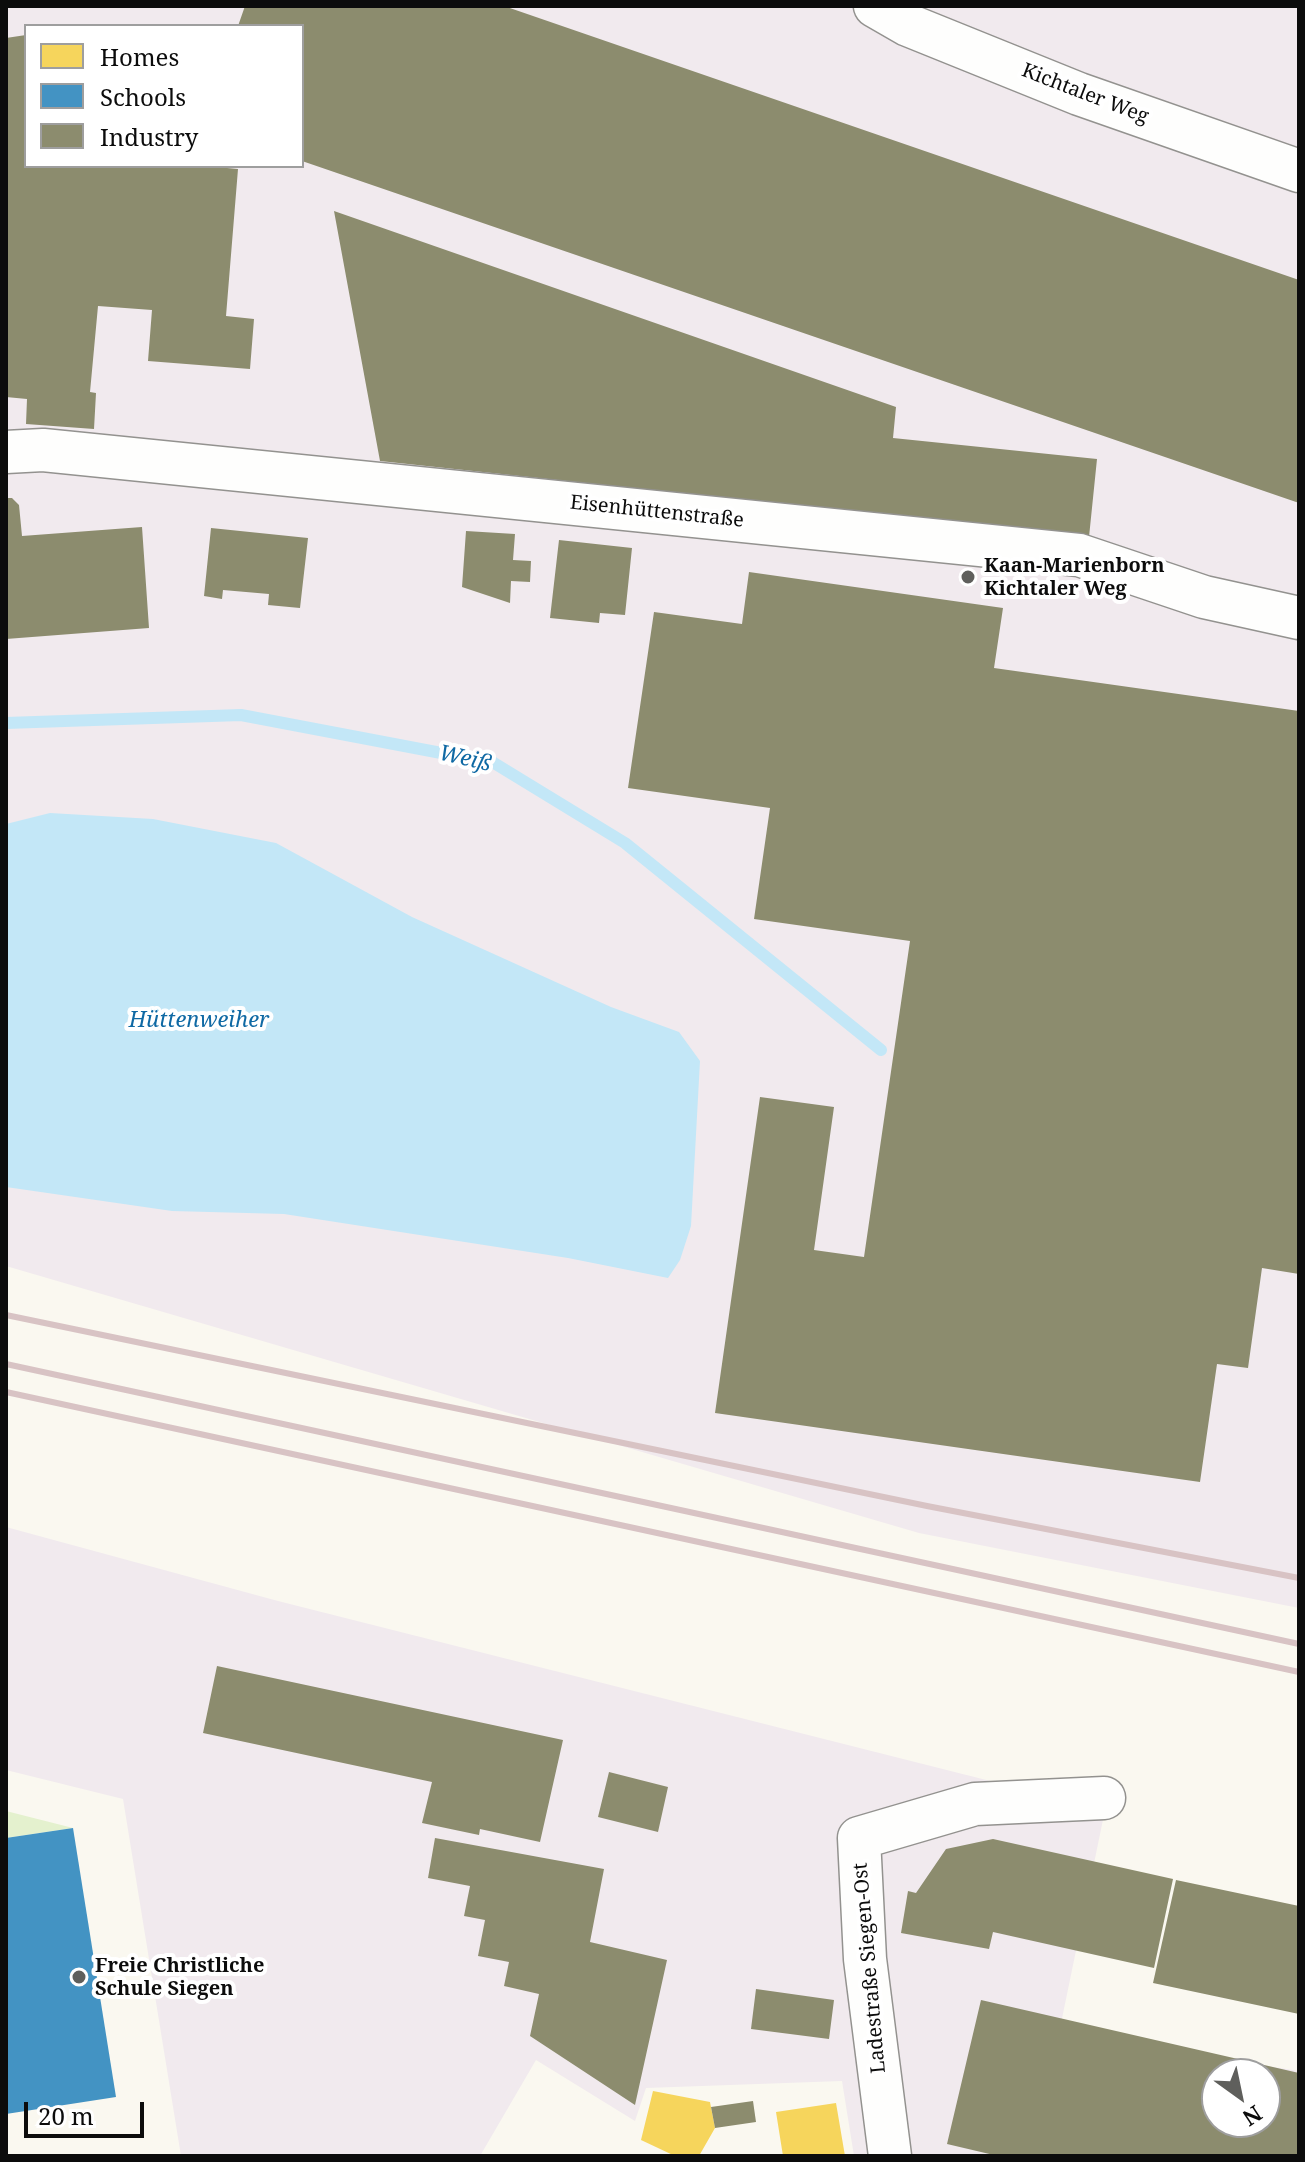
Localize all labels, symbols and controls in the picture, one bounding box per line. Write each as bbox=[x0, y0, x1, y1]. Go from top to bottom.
legend bbox=[24, 24, 304, 168]
text: Homes bbox=[100, 40, 179, 73]
street label: Kichtaler Weg bbox=[1018, 59, 1152, 129]
text: Schools bbox=[100, 80, 186, 113]
text: Industry bbox=[100, 120, 198, 153]
street label: Eisenhüttenstraße bbox=[569, 491, 745, 533]
place label: Kaan-Marienborn Kichtaler Weg bbox=[984, 554, 1165, 601]
marker: Kaan-Marienborn Kichtaler Weg bbox=[959, 568, 977, 586]
water label: Weiß bbox=[436, 740, 494, 778]
water label: Hüttenweiher bbox=[129, 1008, 269, 1034]
street label: Ladestraße Siegen-Ost bbox=[849, 1862, 891, 2074]
place label: Freie Christliche Schule Siegen bbox=[95, 1954, 264, 2001]
marker: Freie Christliche Schule Siegen bbox=[70, 1968, 88, 1986]
north arrow bbox=[1201, 2058, 1281, 2138]
scale bar bbox=[28, 2086, 148, 2136]
text: 20 m bbox=[38, 2099, 94, 2132]
text: N bbox=[1238, 2099, 1268, 2134]

